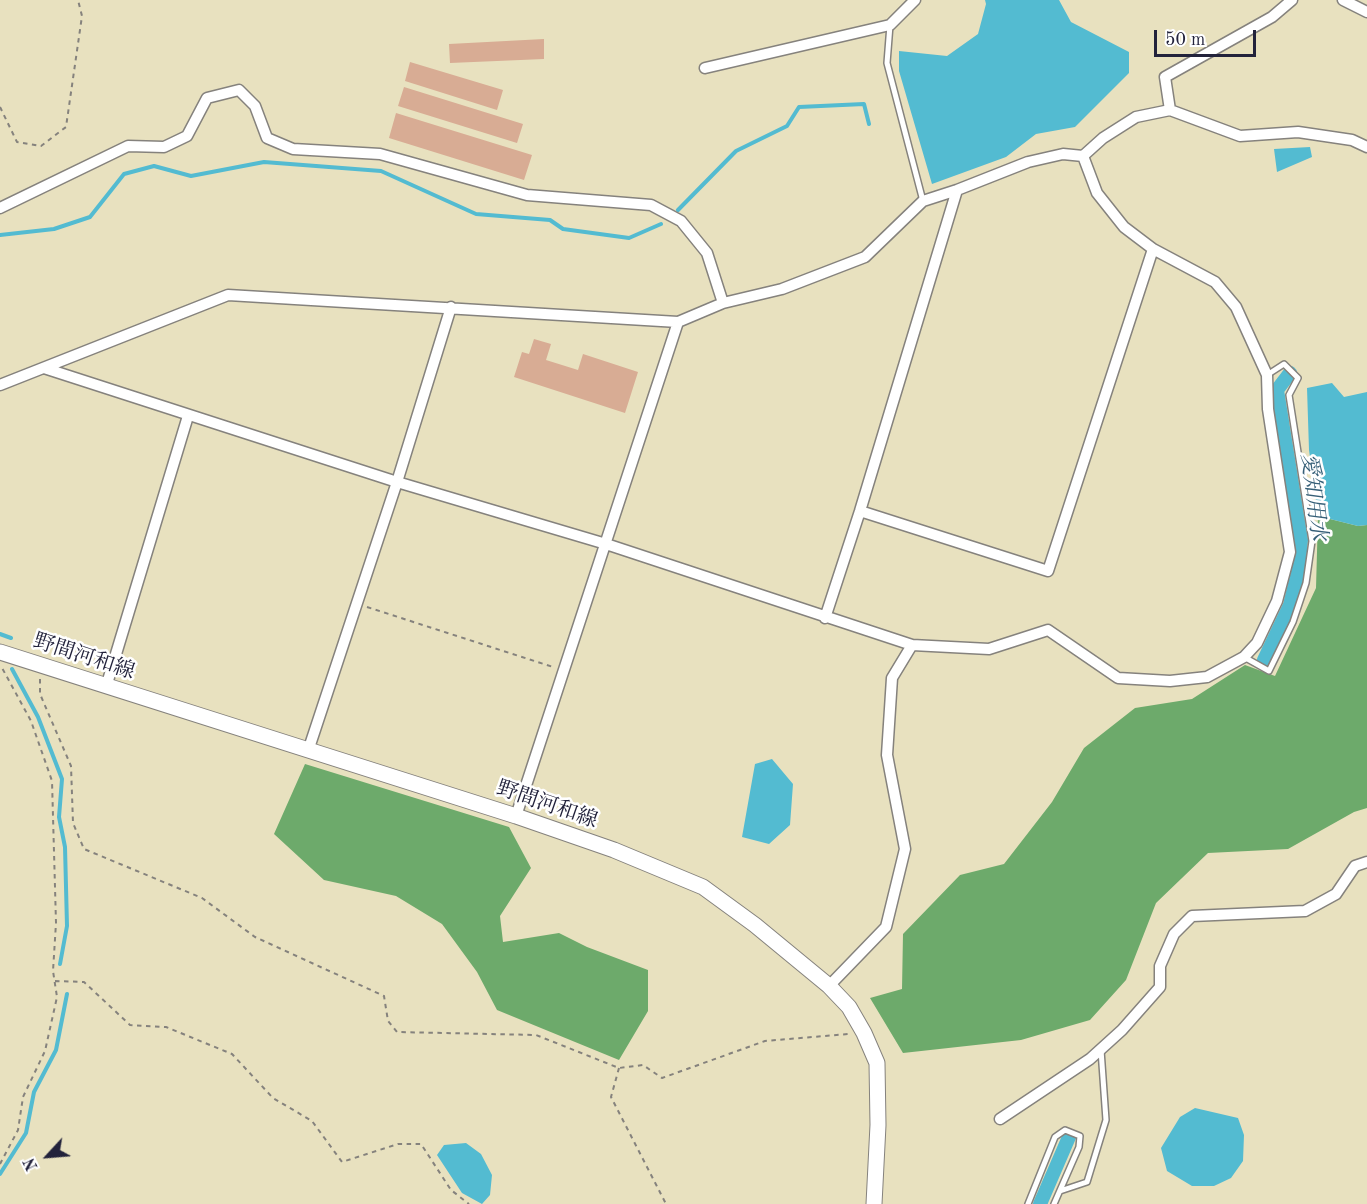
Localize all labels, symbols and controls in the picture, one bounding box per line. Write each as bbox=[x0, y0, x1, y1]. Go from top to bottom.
scale bar bbox=[1157, 18, 1259, 56]
text: 50 m bbox=[1165, 31, 1205, 49]
water label: 愛知用水 bbox=[1295, 452, 1331, 542]
street label: 野間河和線 bbox=[30, 629, 138, 685]
street label: 野間河和線 bbox=[493, 776, 601, 834]
north arrow bbox=[18, 1126, 78, 1186]
text: N bbox=[22, 1155, 42, 1173]

